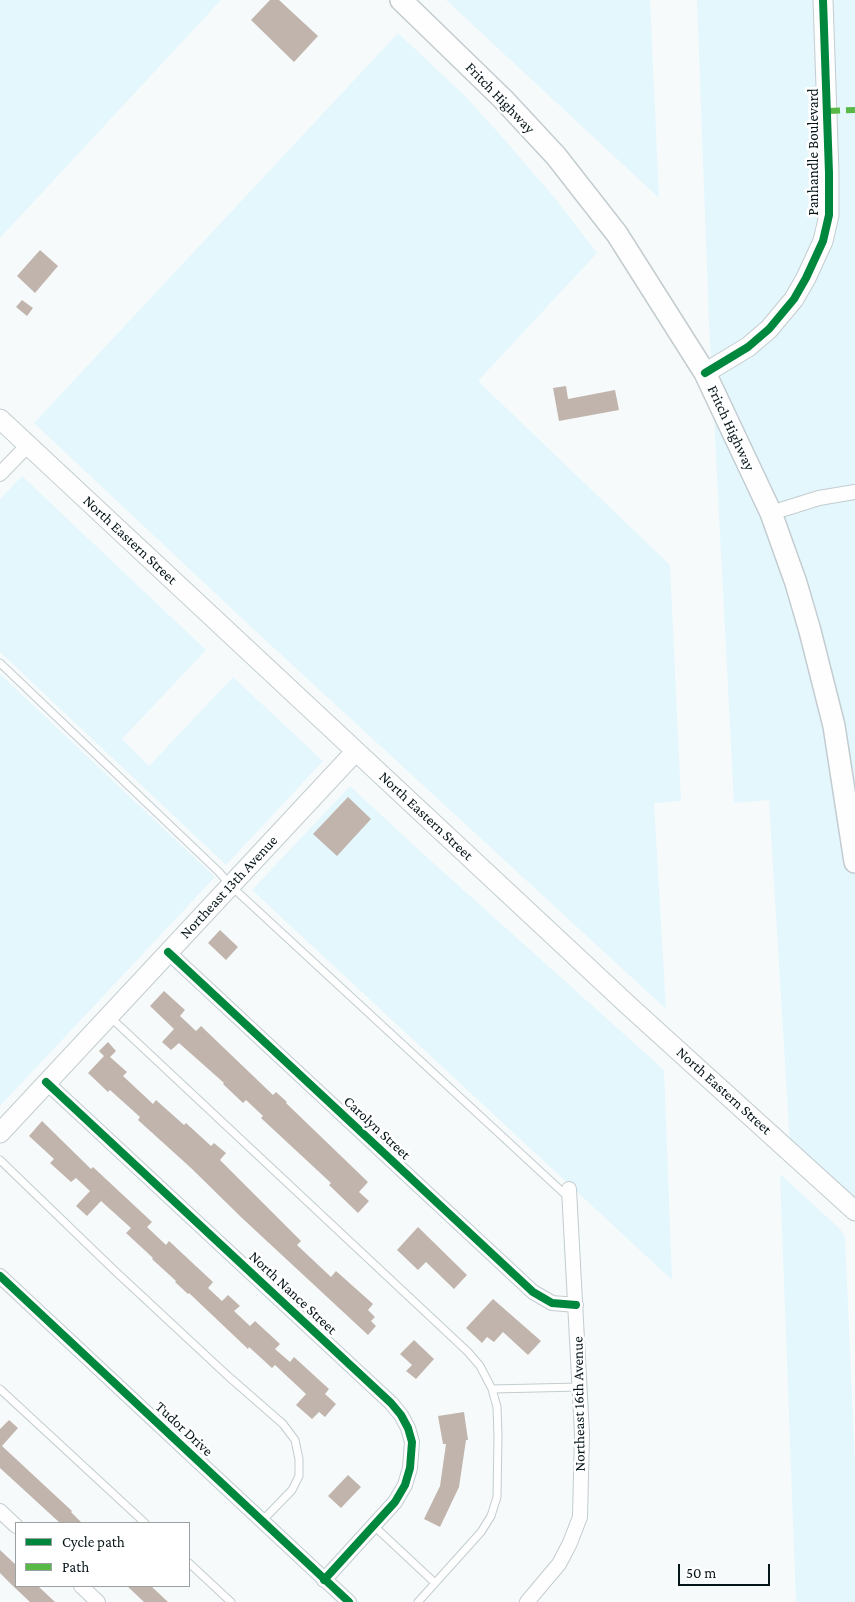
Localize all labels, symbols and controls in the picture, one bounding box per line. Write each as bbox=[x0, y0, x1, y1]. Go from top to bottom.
street label: Fritch Highway bbox=[461, 59, 539, 137]
street label: Panhandle Boulevard bbox=[804, 88, 822, 216]
street label: Fritch Highway bbox=[703, 382, 759, 474]
street label: North Eastern Street bbox=[79, 492, 181, 588]
street label: North Eastern Street bbox=[375, 768, 477, 864]
street label: Northeast 13th Avenue bbox=[176, 832, 282, 942]
street label: North Eastern Street bbox=[673, 1043, 775, 1139]
street label: Carolyn Street bbox=[340, 1092, 414, 1164]
street label: North Nance Street bbox=[245, 1248, 341, 1338]
street label: Northeast 16th Avenue bbox=[569, 1336, 589, 1472]
street label: Tudor Drive bbox=[151, 1398, 217, 1460]
legend bbox=[15, 1522, 190, 1587]
text: Cycle path bbox=[62, 1534, 125, 1550]
scale bar bbox=[680, 1554, 772, 1586]
text: Path bbox=[62, 1559, 89, 1575]
text: 50 m bbox=[686, 1565, 716, 1581]

